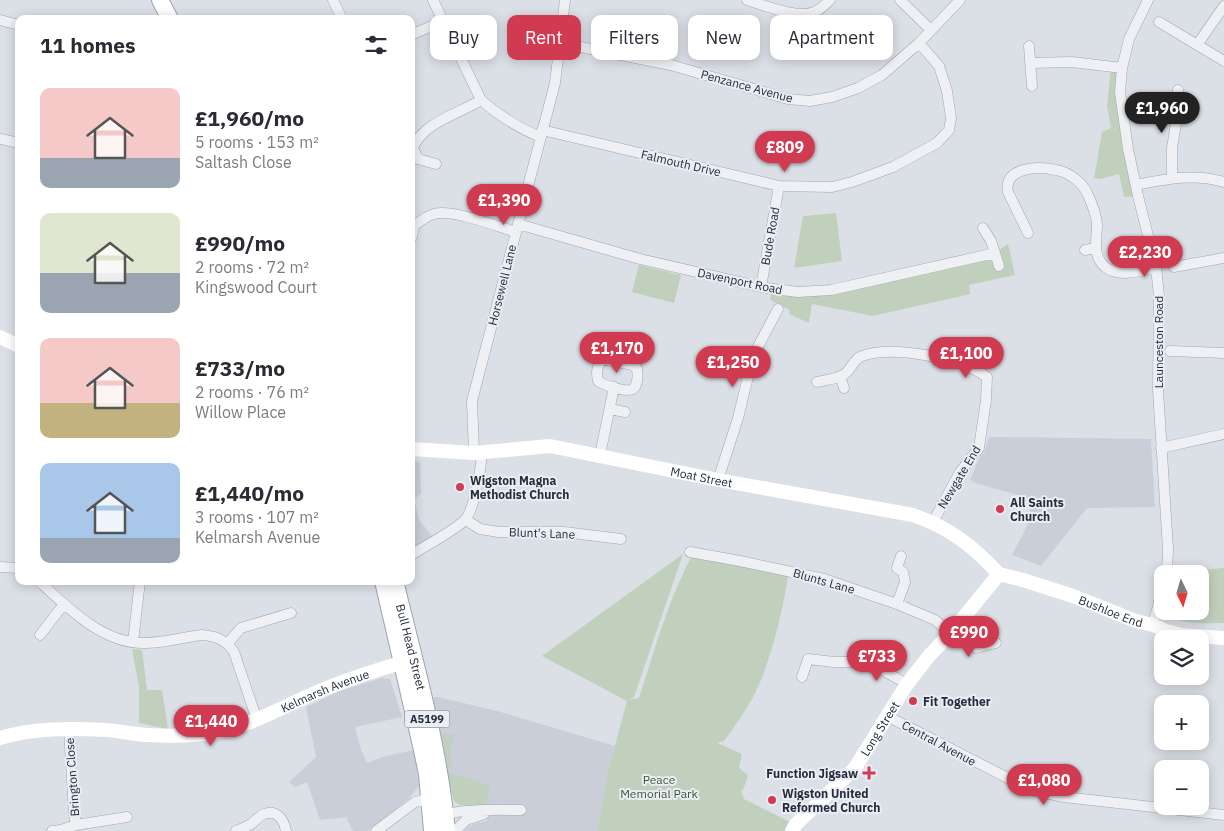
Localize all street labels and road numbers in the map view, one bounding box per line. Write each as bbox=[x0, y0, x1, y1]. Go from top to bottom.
street label: Penzance Avenue bbox=[699, 67, 795, 106]
street label: Falmouth Drive bbox=[640, 147, 723, 180]
street label: Bude Road bbox=[758, 206, 782, 266]
street label: Horsewell Lane bbox=[485, 243, 519, 327]
street label: Davenport Road bbox=[696, 265, 784, 297]
street label: Launceston Road bbox=[1151, 296, 1166, 388]
street label: Newgate End bbox=[934, 443, 984, 511]
street label: Moat Street bbox=[669, 463, 734, 490]
street label: Blunt's Lane bbox=[509, 524, 576, 542]
street label: Blunts Lane bbox=[791, 565, 857, 597]
street label: Bushloe End bbox=[1077, 592, 1144, 630]
street label: Bull Head Street bbox=[393, 602, 429, 692]
street label: Kelmarsh Avenue bbox=[278, 666, 371, 715]
street label: Long Street bbox=[857, 698, 902, 759]
road number: A5199 bbox=[404, 711, 450, 728]
street label: Central Avenue bbox=[899, 717, 979, 769]
street label: Brington Close bbox=[62, 737, 82, 817]

